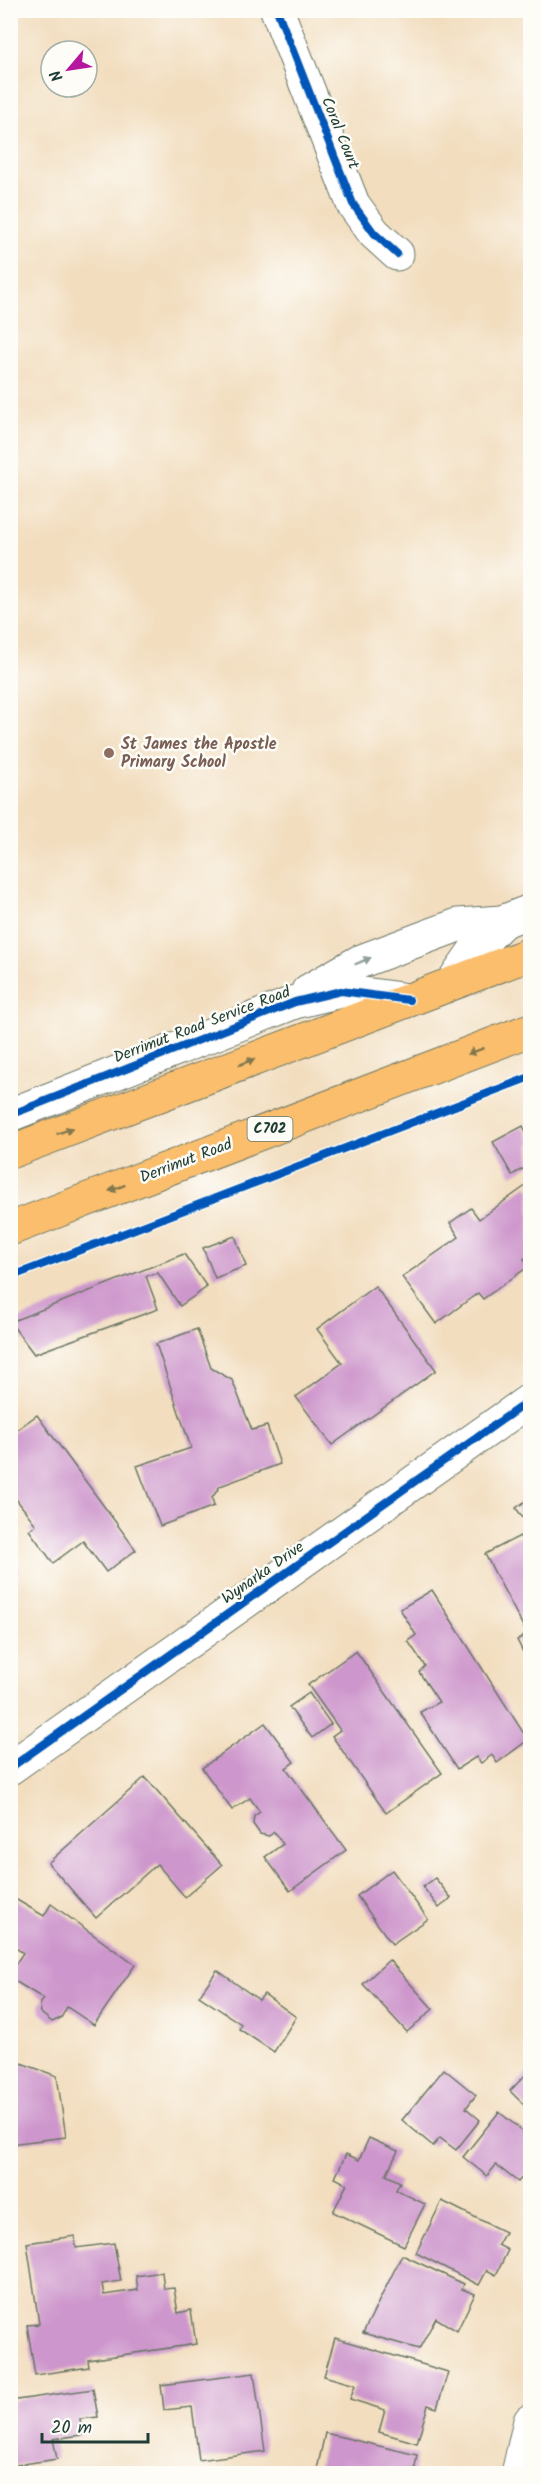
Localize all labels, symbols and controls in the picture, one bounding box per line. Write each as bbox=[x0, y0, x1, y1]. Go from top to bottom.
north arrow bbox=[39, 39, 99, 99]
text: N bbox=[44, 65, 71, 86]
street label: Coral Court bbox=[314, 93, 366, 174]
place label: St James the Apostle Primary School bbox=[121, 732, 277, 775]
marker: St James the Apostle Primary School bbox=[102, 746, 116, 760]
one-way arrow bbox=[354, 956, 372, 966]
street label: Derrimut Road Service Road bbox=[110, 979, 295, 1070]
one-way arrow bbox=[467, 1047, 485, 1056]
one-way arrow bbox=[239, 1056, 257, 1066]
road number: C702 bbox=[248, 1117, 292, 1141]
one-way arrow bbox=[56, 1126, 74, 1135]
street label: Derrimut Road bbox=[136, 1132, 237, 1190]
one-way arrow bbox=[108, 1184, 126, 1193]
street label: Wynarka Drive bbox=[216, 1535, 310, 1611]
scale bar bbox=[42, 2406, 148, 2444]
text: 20 m bbox=[51, 2414, 92, 2443]

